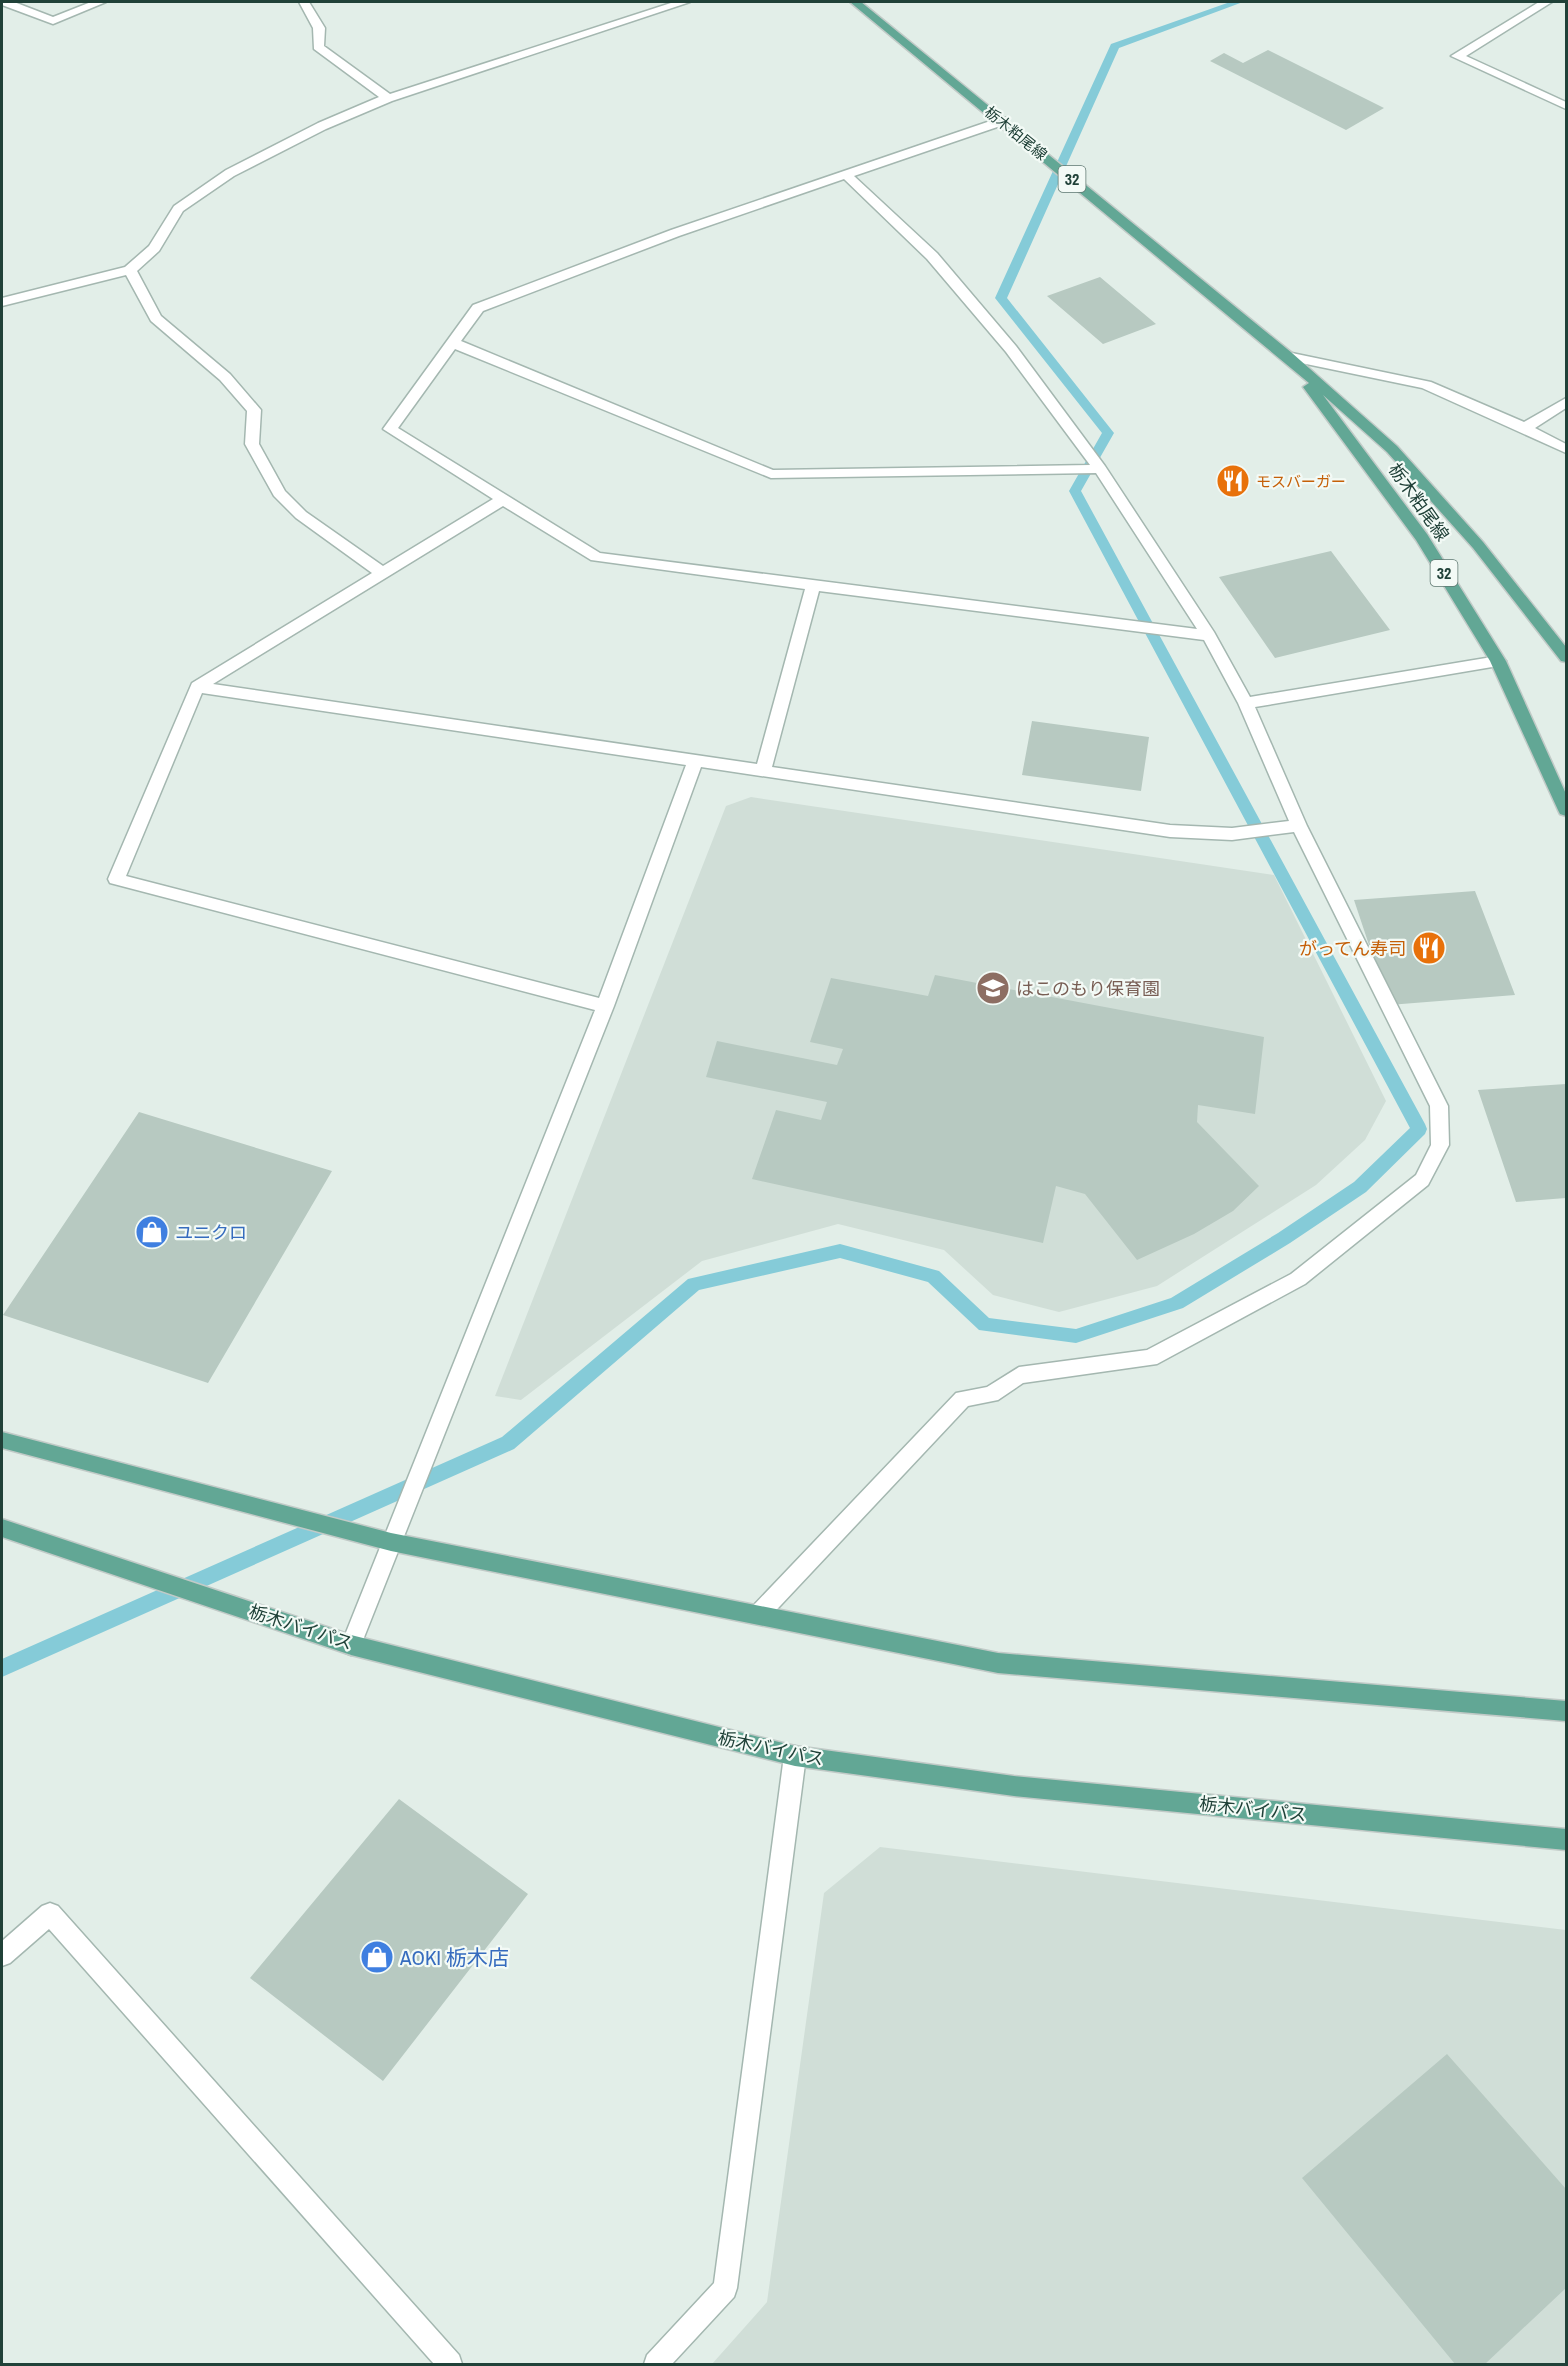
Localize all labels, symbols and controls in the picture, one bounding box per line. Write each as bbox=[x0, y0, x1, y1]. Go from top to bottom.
street label: 栃木粕尾線 bbox=[980, 101, 1052, 165]
road number: 32 bbox=[1058, 166, 1086, 192]
street label: 栃木粕尾線 bbox=[1383, 458, 1455, 546]
restaurant icon: モスバーガー bbox=[1215, 463, 1251, 499]
place label: モスバーガー bbox=[1256, 471, 1346, 492]
road number: 32 bbox=[1430, 560, 1458, 586]
restaurant icon: がってん寿司 bbox=[1411, 930, 1447, 966]
place label: がってん寿司 bbox=[1299, 936, 1406, 961]
school or university icon: はこのもり保育園 bbox=[975, 970, 1011, 1006]
place label: はこのもり保育園 bbox=[1016, 976, 1160, 1001]
shop icon: ユニクロ bbox=[134, 1214, 170, 1250]
place label: ユニクロ bbox=[175, 1220, 247, 1245]
street label: 栃木バイパス bbox=[246, 1598, 356, 1656]
street label: 栃木バイパス bbox=[716, 1725, 826, 1771]
street label: 栃木バイパス bbox=[1198, 1791, 1308, 1827]
shop icon: AOKI 栃木店 bbox=[359, 1939, 395, 1975]
place label: AOKI 栃木店 bbox=[399, 1943, 509, 1972]

